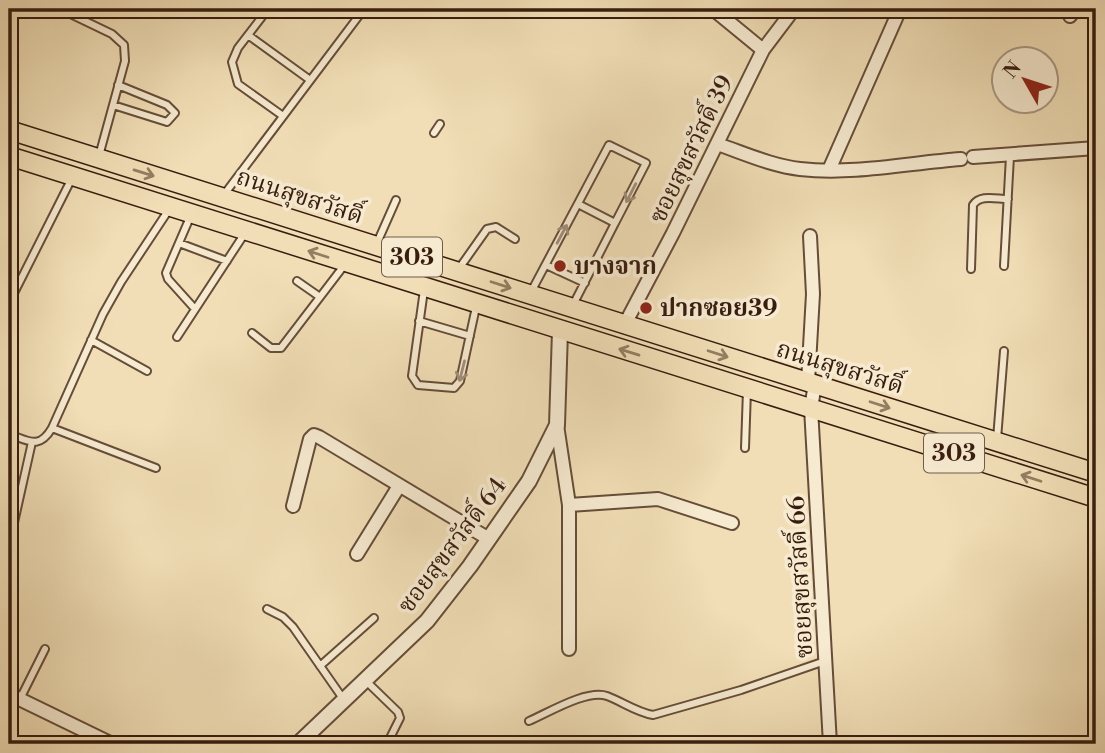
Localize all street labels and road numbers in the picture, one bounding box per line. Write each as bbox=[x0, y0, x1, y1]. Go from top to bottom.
street label: ซอยสุขสวัสดิ์ 39 bbox=[640, 69, 741, 228]
street label: ถนนสุขสวัสดิ์ bbox=[232, 159, 369, 232]
road number: 303 bbox=[382, 238, 442, 276]
street label: ถนนสุขสวัสดิ์ bbox=[772, 331, 909, 402]
road number: 303 bbox=[924, 433, 984, 472]
street label: ซอยสุขสวัสดิ์ 64 bbox=[389, 470, 514, 620]
street label: ซอยสุขสวัสดิ์ 66 bbox=[778, 495, 820, 659]

